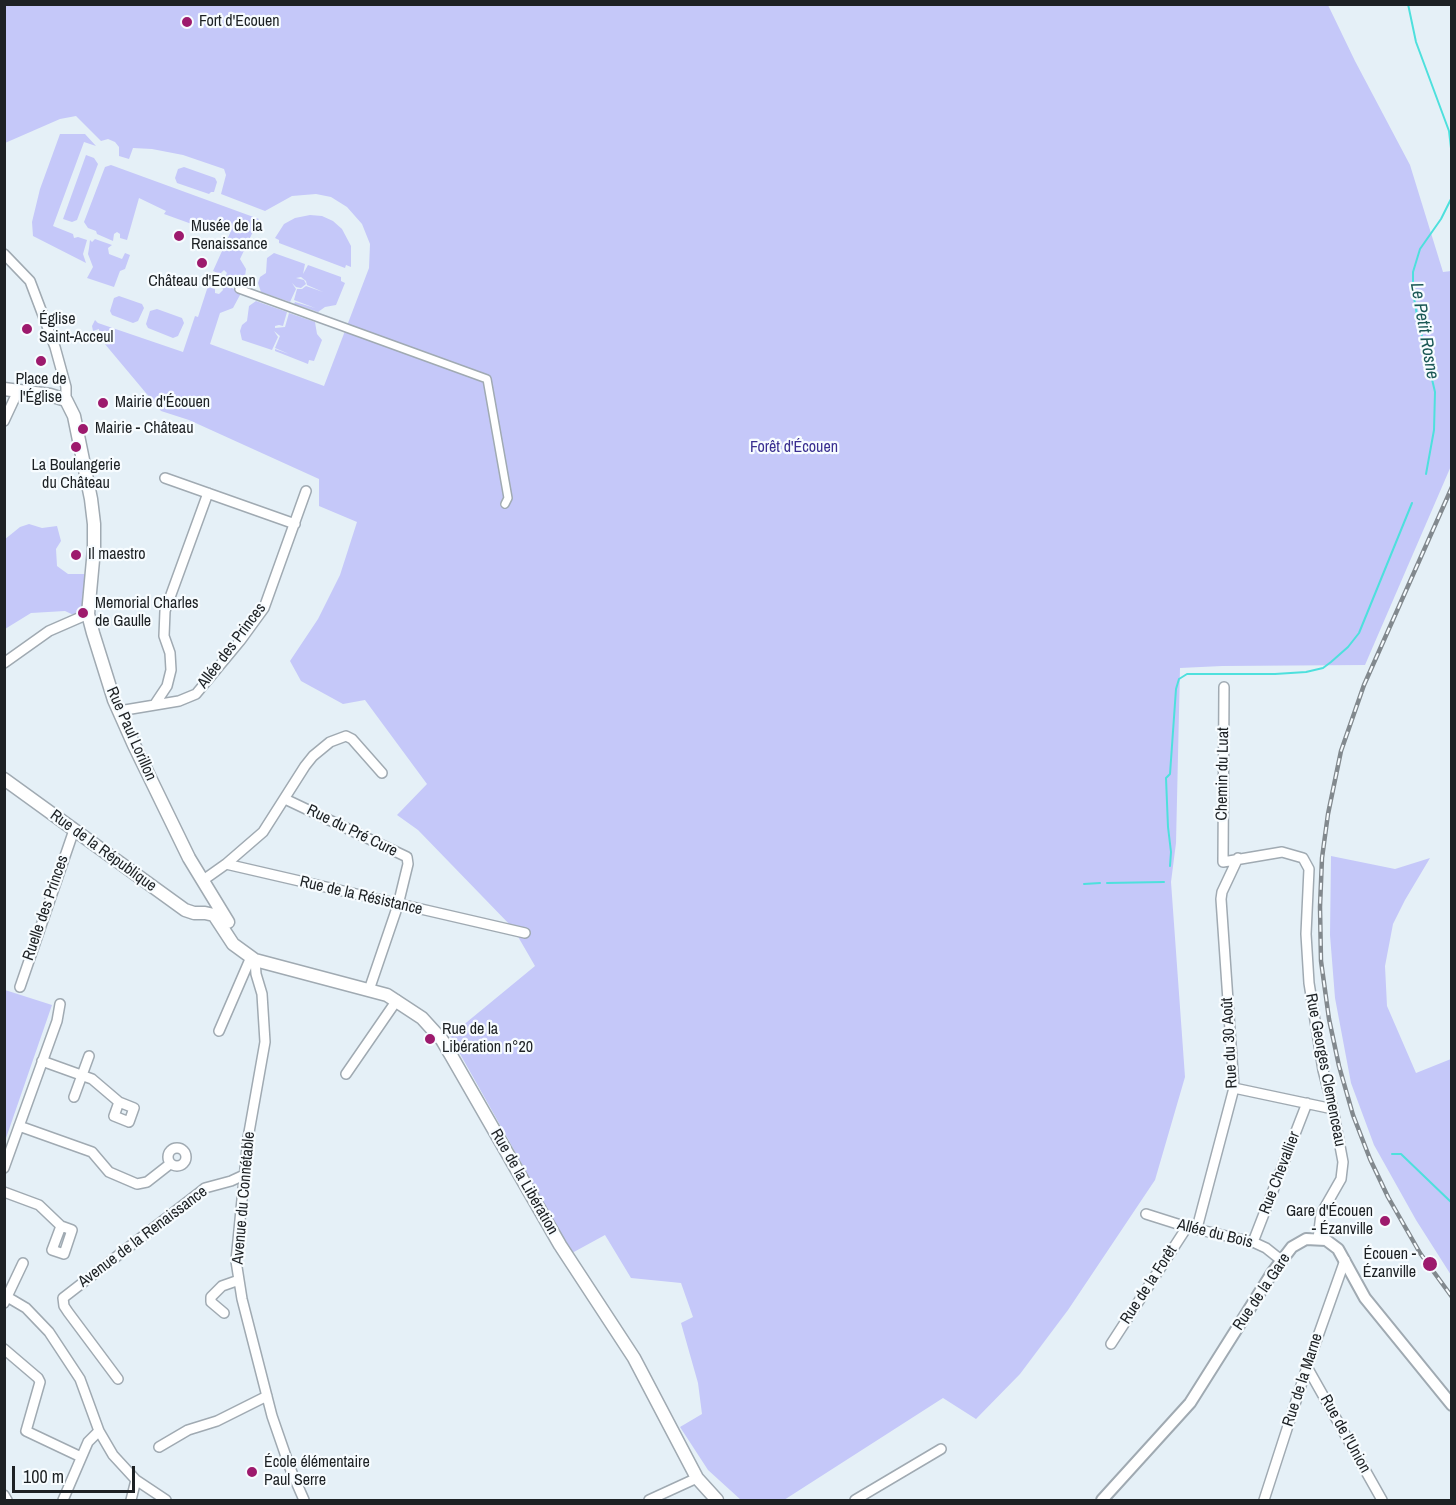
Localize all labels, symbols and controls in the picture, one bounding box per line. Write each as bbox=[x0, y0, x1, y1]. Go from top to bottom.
place label: Fort d'Ecouen bbox=[199, 12, 280, 32]
marker: Fort d'Ecouen bbox=[180, 15, 194, 29]
place label: Musée de la Renaissance bbox=[191, 217, 268, 255]
marker: Musée de la Renaissance bbox=[172, 229, 186, 243]
marker: Château d'Ecouen bbox=[195, 256, 209, 270]
place label: Château d'Ecouen bbox=[148, 272, 256, 292]
water label: Le Petit Rosne bbox=[1405, 281, 1443, 381]
place label: Église Saint-Acceul bbox=[39, 310, 113, 348]
marker: Église Saint-Acceul bbox=[20, 322, 34, 336]
marker: Place de l'Église bbox=[34, 354, 48, 368]
place label: Place de l'Église bbox=[15, 370, 67, 408]
place label: Mairie d'Écouen bbox=[115, 393, 210, 413]
marker: Mairie d'Écouen bbox=[96, 396, 110, 410]
place label: Mairie - Château bbox=[95, 419, 193, 439]
marker: Mairie - Château bbox=[76, 422, 90, 436]
park label: Forêt d'Écouen bbox=[750, 438, 838, 458]
marker: La Boulangerie du Château bbox=[69, 440, 83, 454]
place label: La Boulangerie du Château bbox=[32, 456, 120, 494]
place label: Il maestro bbox=[88, 545, 146, 565]
marker: Il maestro bbox=[69, 548, 83, 562]
place label: Memorial Charles de Gaulle bbox=[95, 594, 199, 632]
street label: Allée des Princes bbox=[194, 599, 270, 693]
marker: Memorial Charles de Gaulle bbox=[76, 606, 90, 620]
street label: Rue Paul Lorillon bbox=[102, 684, 160, 784]
street label: Chemin du Luat bbox=[1213, 727, 1233, 821]
street label: Rue du Pré Cure bbox=[304, 801, 400, 861]
street label: Rue de la République bbox=[46, 806, 160, 896]
street label: Ruelle des Princes bbox=[19, 853, 73, 963]
street label: Rue de la Résistance bbox=[298, 873, 424, 919]
street label: Rue Georges Clemenceau bbox=[1301, 992, 1349, 1148]
street label: Rue du 30 Août bbox=[1218, 997, 1242, 1089]
place label: Rue de la Libération n°20 bbox=[442, 1020, 533, 1058]
marker: Rue de la Libération n°20 bbox=[423, 1032, 437, 1046]
street label: Rue de la Libération bbox=[486, 1126, 562, 1238]
street label: Rue Chevallier bbox=[1255, 1129, 1305, 1217]
street label: Avenue du Connétable bbox=[229, 1131, 259, 1265]
street label: Avenue de la Renaissance bbox=[75, 1182, 211, 1292]
place label: Gare d'Écouen - Ézanville bbox=[1286, 1202, 1373, 1240]
marker: Gare d'Écouen - Ézanville bbox=[1378, 1214, 1392, 1228]
street label: Allée du Bois bbox=[1175, 1215, 1255, 1253]
street label: Rue de la Forêt bbox=[1116, 1242, 1182, 1328]
place label: Écouen - Ézanville bbox=[1363, 1245, 1416, 1283]
street label: Rue de la Gare bbox=[1229, 1250, 1295, 1334]
marker: Écouen - Ézanville bbox=[1421, 1255, 1439, 1273]
street label: Rue de la Marne bbox=[1279, 1331, 1327, 1429]
street label: Rue de l'Union bbox=[1316, 1392, 1374, 1476]
place label: École élémentaire Paul Serre bbox=[264, 1453, 370, 1491]
scale bar bbox=[15, 1454, 138, 1492]
text: 100 m bbox=[23, 1464, 64, 1489]
marker: École élémentaire Paul Serre bbox=[245, 1465, 259, 1479]

